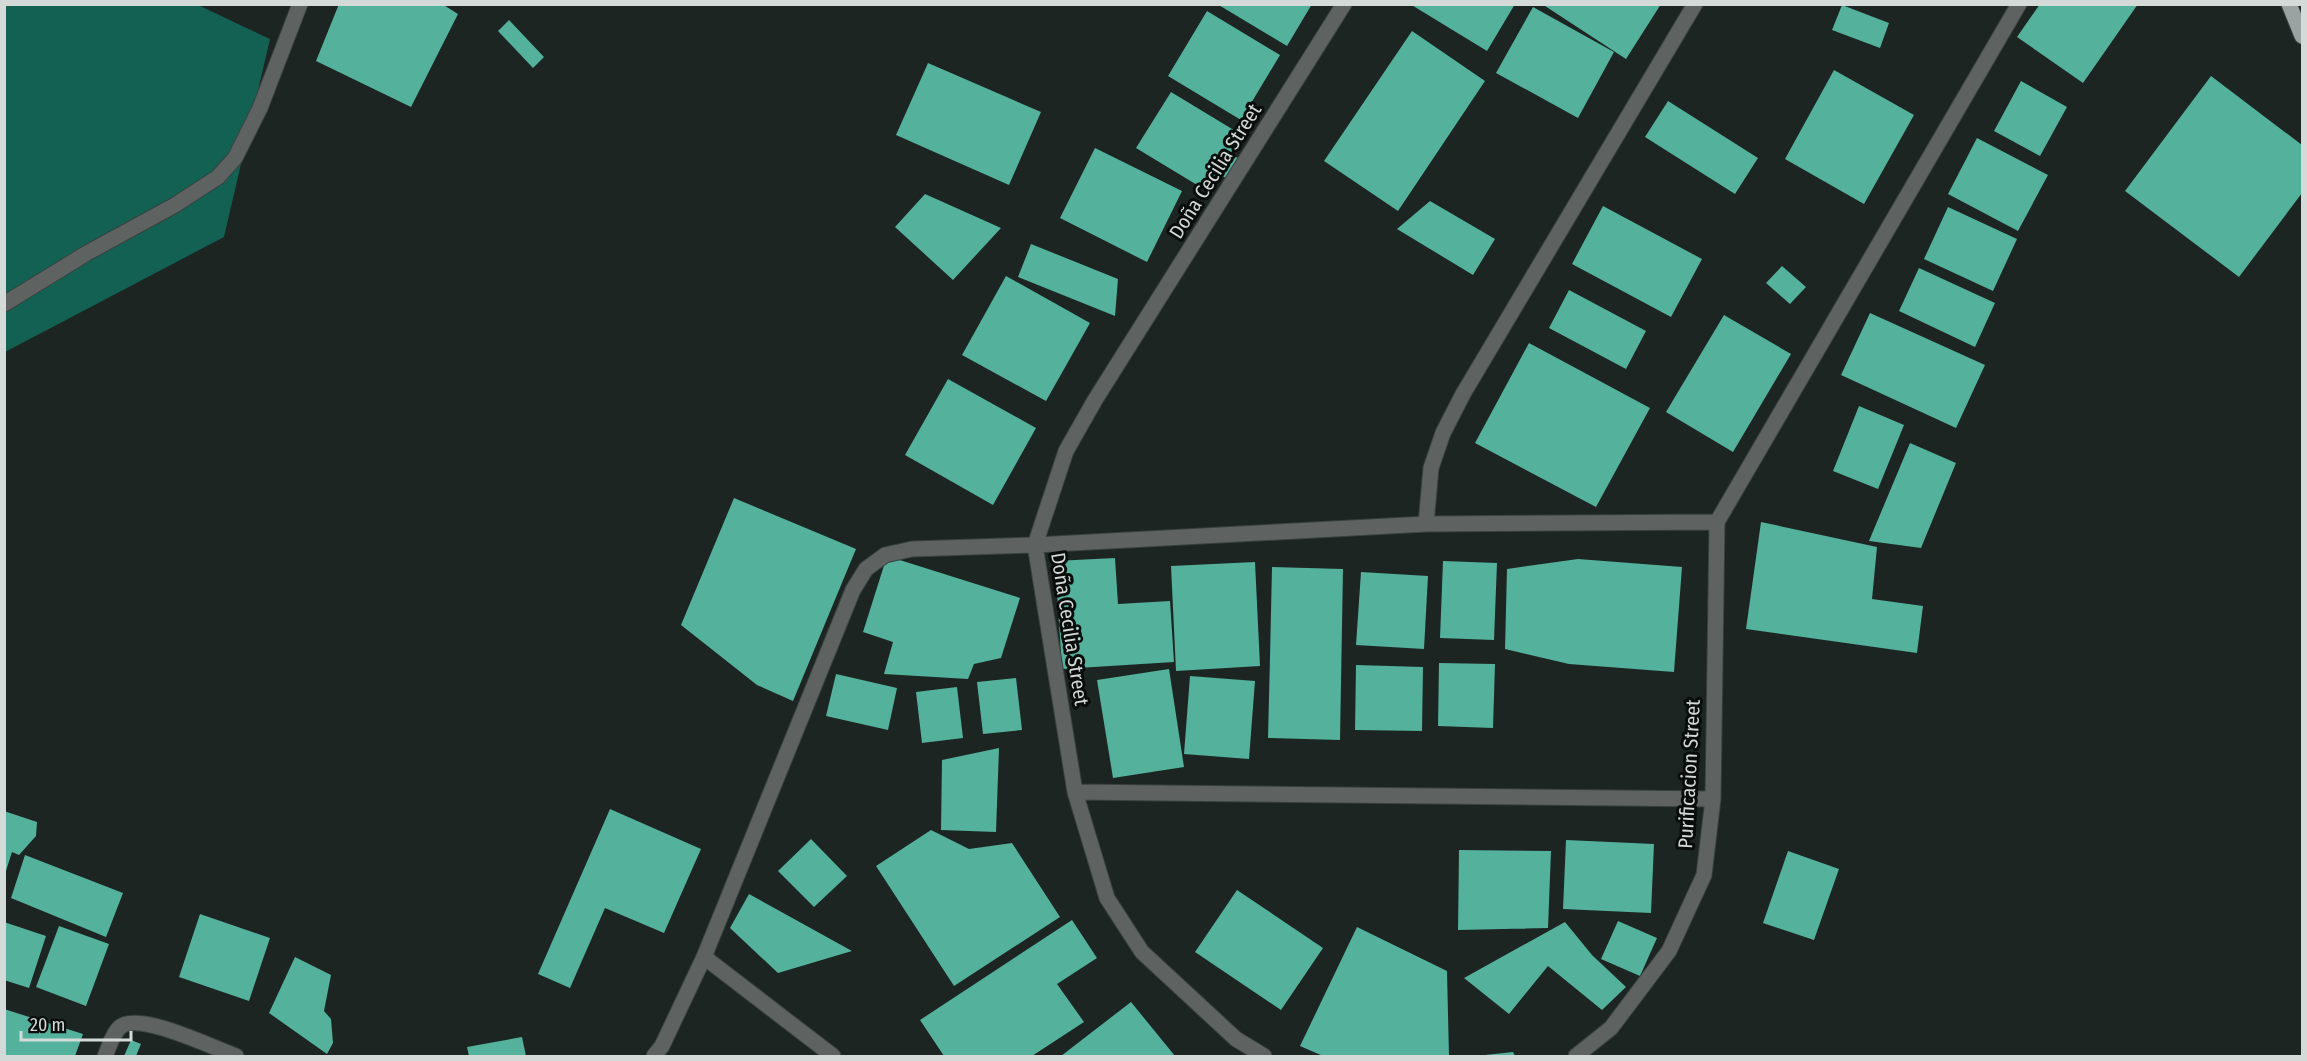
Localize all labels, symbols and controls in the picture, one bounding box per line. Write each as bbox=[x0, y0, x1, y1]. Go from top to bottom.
street label: Doña Cecilia Street bbox=[1164, 99, 1266, 243]
street label: Doña Cecilia Street bbox=[1046, 551, 1094, 708]
street label: Purificacion Street bbox=[1673, 698, 1705, 849]
scale bar bbox=[21, 1004, 130, 1042]
text: 20 m bbox=[30, 1014, 65, 1036]

